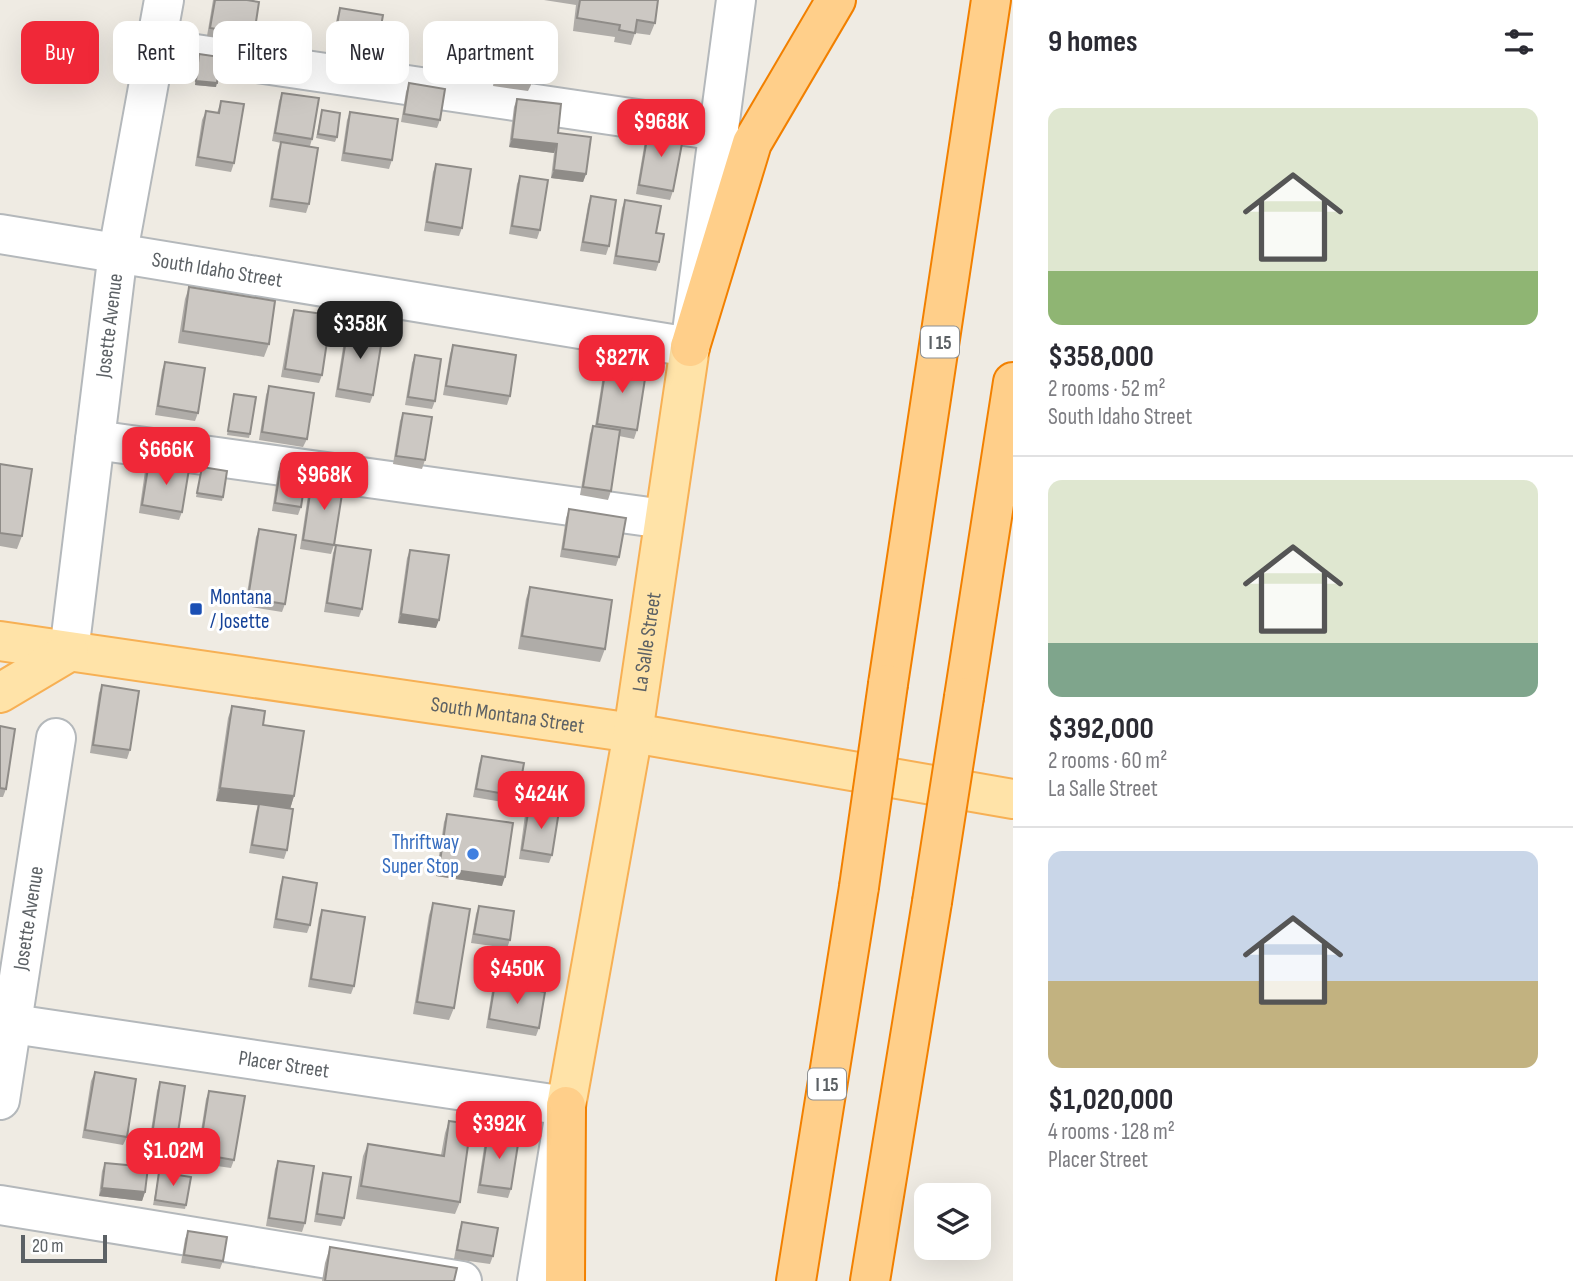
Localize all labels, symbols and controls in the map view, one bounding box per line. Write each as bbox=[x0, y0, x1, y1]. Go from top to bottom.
chip: Buy bbox=[21, 21, 99, 84]
chip: Rent bbox=[113, 21, 199, 84]
chip: Filters bbox=[213, 21, 312, 84]
chip: New bbox=[326, 21, 409, 84]
chip: Apartment bbox=[423, 21, 558, 84]
icon: filters bbox=[1500, 23, 1538, 61]
text: 9 homes bbox=[1048, 24, 1138, 60]
pin: $968K bbox=[612, 100, 710, 159]
text: $968K bbox=[633, 108, 689, 136]
icon: home bbox=[1230, 154, 1356, 280]
street label: South Idaho Street bbox=[150, 247, 284, 293]
street label: Josette Avenue bbox=[91, 272, 128, 380]
pin: $358K bbox=[311, 302, 409, 361]
text: $358K bbox=[333, 310, 387, 338]
road number: I 15 bbox=[921, 326, 959, 358]
pin: $827K bbox=[573, 336, 671, 395]
text: $358,000 bbox=[1048, 339, 1154, 375]
text: $827K bbox=[595, 344, 649, 372]
text: 2 rooms · 52 m² bbox=[1048, 375, 1166, 403]
text: South Idaho Street bbox=[1048, 403, 1192, 431]
pin: $666K bbox=[117, 428, 215, 487]
text: $666K bbox=[138, 436, 194, 464]
pin: $968K bbox=[275, 452, 373, 512]
text: $968K bbox=[296, 461, 352, 489]
icon: home bbox=[1230, 526, 1356, 652]
place label: Montana / Josette bbox=[210, 585, 272, 634]
street label: La Salle Street bbox=[627, 591, 667, 693]
marker: Montana / Josette bbox=[188, 601, 204, 617]
street label: South Montana Street bbox=[429, 692, 586, 739]
text: $392,000 bbox=[1048, 711, 1154, 747]
text: 2 rooms · 60 m² bbox=[1048, 747, 1167, 775]
pin: $424K bbox=[492, 772, 590, 831]
text: La Salle Street bbox=[1048, 775, 1158, 803]
text: $424K bbox=[514, 780, 568, 808]
place label: Thriftway Super Stop bbox=[382, 830, 459, 879]
marker: Thriftway Super Stop bbox=[465, 846, 481, 862]
street label: Josette Avenue bbox=[8, 865, 49, 973]
icon: home bbox=[1230, 897, 1356, 1023]
pin: $450K bbox=[468, 946, 566, 1006]
text: $450K bbox=[490, 955, 544, 983]
street label: Placer Street bbox=[237, 1046, 331, 1084]
road number: I 15 bbox=[808, 1068, 846, 1100]
text: $1,020,000 bbox=[1048, 1082, 1173, 1118]
pin: $392K bbox=[450, 1102, 548, 1161]
text: $392K bbox=[472, 1110, 526, 1138]
text: 4 rooms · 128 m² bbox=[1048, 1118, 1175, 1146]
pin: $1.02M bbox=[116, 1128, 230, 1188]
text: $1.02M bbox=[142, 1137, 204, 1165]
text: Placer Street bbox=[1048, 1146, 1148, 1174]
map controls bbox=[914, 1183, 991, 1260]
button: layers bbox=[914, 1183, 991, 1260]
scale bar bbox=[21, 1232, 107, 1264]
text: 20 m bbox=[32, 1235, 64, 1258]

